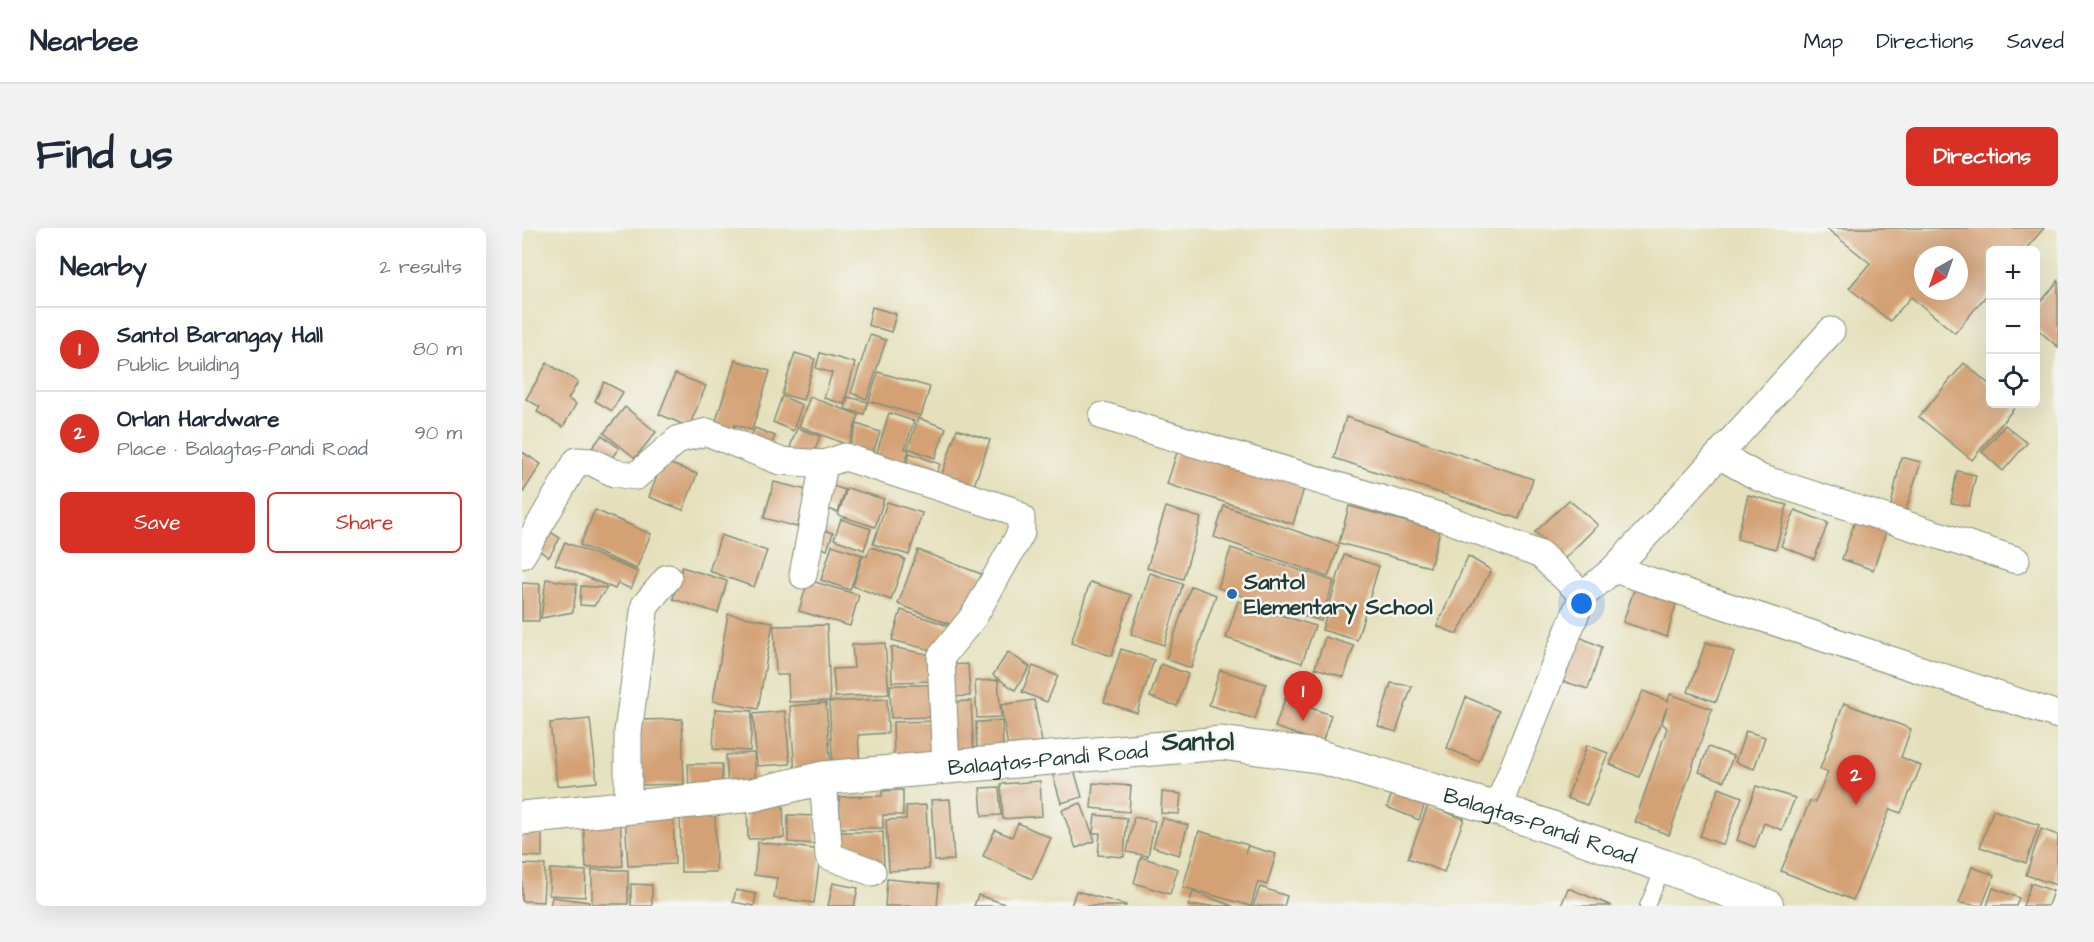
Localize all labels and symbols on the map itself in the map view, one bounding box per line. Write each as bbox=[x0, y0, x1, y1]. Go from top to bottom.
north arrow bbox=[1914, 246, 1968, 300]
place label: Santol Elementary School bbox=[1243, 567, 1433, 625]
marker: Santol Elementary School bbox=[1225, 587, 1239, 601]
your location bbox=[1567, 589, 1596, 618]
pin: 1 bbox=[1284, 672, 1322, 721]
district label: Santol bbox=[1161, 724, 1234, 760]
street label: Balagtas-Pandi Road bbox=[947, 735, 1150, 784]
pin: 2 bbox=[1836, 756, 1876, 805]
street label: Balagtas-Pandi Road bbox=[1440, 780, 1640, 872]

